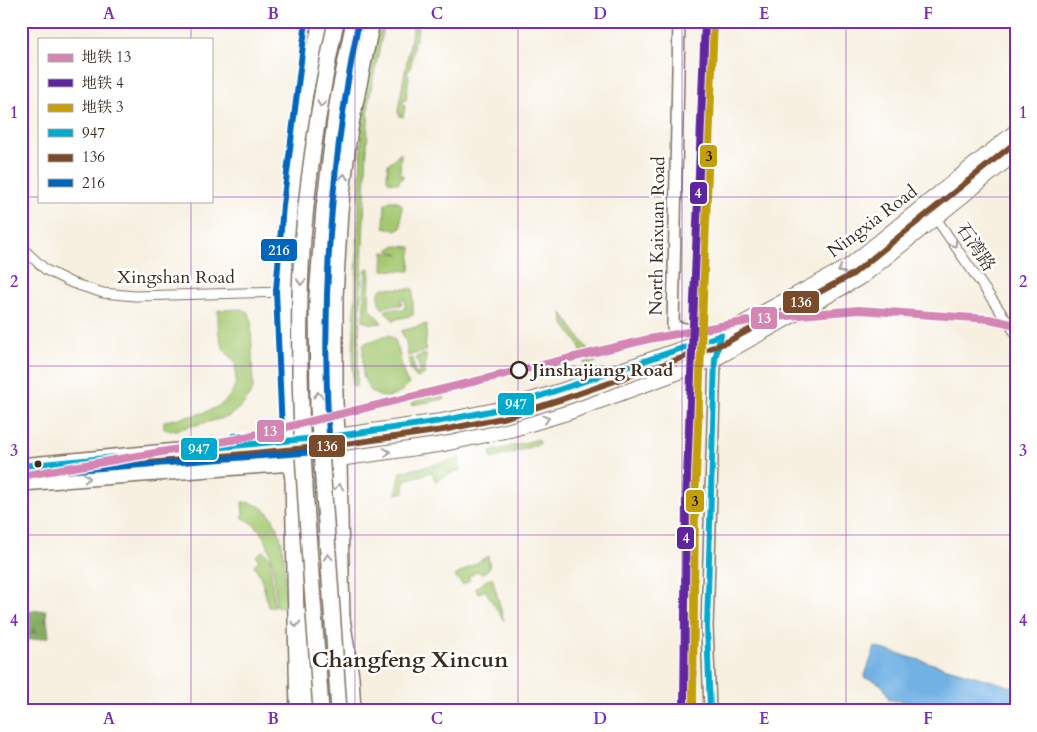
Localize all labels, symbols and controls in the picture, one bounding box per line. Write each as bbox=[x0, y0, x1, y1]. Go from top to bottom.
text: A bbox=[103, 3, 115, 25]
text: B bbox=[267, 3, 279, 25]
text: C bbox=[431, 3, 443, 25]
text: D bbox=[593, 3, 607, 25]
text: E bbox=[759, 3, 769, 25]
text: F bbox=[923, 3, 933, 25]
legend bbox=[38, 38, 212, 202]
text: 地铁 13 bbox=[82, 47, 131, 67]
text: 地铁 4 bbox=[82, 73, 124, 93]
text: 地铁 3 bbox=[82, 97, 124, 117]
one-way arrow bbox=[316, 99, 326, 108]
text: 1 bbox=[10, 102, 18, 124]
text: 1 bbox=[1019, 102, 1027, 124]
text: 947 bbox=[82, 123, 105, 143]
line badge: 3 bbox=[699, 144, 718, 168]
text: 136 bbox=[82, 147, 105, 167]
text: 3 bbox=[705, 147, 713, 166]
street label: North Kaixuan Road bbox=[644, 156, 671, 316]
text: 216 bbox=[82, 173, 105, 193]
one-way arrow bbox=[338, 173, 349, 181]
street label: Ningxia Road bbox=[822, 179, 923, 264]
line badge: 4 bbox=[689, 181, 708, 205]
text: 4 bbox=[694, 184, 702, 203]
street label: 石湾路 bbox=[950, 218, 1001, 277]
line badge: 216 bbox=[260, 238, 298, 262]
one-way arrow bbox=[948, 238, 957, 248]
text: 216 bbox=[268, 241, 290, 260]
one-way arrow bbox=[837, 264, 846, 274]
street label: Xingshan Road bbox=[117, 265, 235, 290]
text: 2 bbox=[10, 271, 18, 293]
text: 2 bbox=[1019, 271, 1027, 293]
one-way arrow bbox=[296, 279, 307, 287]
line badge: 136 bbox=[782, 290, 820, 314]
text: 136 bbox=[790, 293, 812, 312]
line badge: 13 bbox=[750, 306, 778, 330]
text: 13 bbox=[757, 309, 771, 328]
place label: Jinshajiang Road bbox=[529, 358, 674, 383]
marker: Jinshajiang Road bbox=[510, 361, 528, 379]
one-way arrow bbox=[313, 391, 323, 398]
line badge: 947 bbox=[497, 392, 535, 416]
text: 947 bbox=[505, 395, 527, 414]
one-way arrow bbox=[542, 415, 550, 425]
line badge: 13 bbox=[256, 419, 285, 443]
text: 13 bbox=[263, 422, 277, 441]
line badge: 136 bbox=[308, 434, 346, 458]
line badge: 947 bbox=[180, 437, 218, 461]
text: 136 bbox=[316, 437, 338, 456]
text: 3 bbox=[10, 440, 18, 462]
text: 947 bbox=[188, 440, 210, 459]
text: 3 bbox=[1019, 440, 1027, 462]
one-way arrow bbox=[384, 447, 392, 458]
unlabelled marker bbox=[33, 459, 43, 469]
one-way arrow bbox=[84, 473, 92, 484]
one-way arrow bbox=[334, 483, 344, 490]
line badge: 3 bbox=[685, 489, 705, 513]
text: 3 bbox=[691, 492, 699, 511]
line badge: 4 bbox=[676, 526, 695, 550]
text: 4 bbox=[682, 529, 690, 548]
one-way arrow bbox=[322, 553, 333, 561]
text: 4 bbox=[10, 610, 18, 632]
text: 4 bbox=[1019, 610, 1027, 632]
one-way arrow bbox=[291, 620, 301, 628]
district label: Changfeng Xincun bbox=[312, 645, 508, 675]
text: A bbox=[103, 708, 115, 730]
text: B bbox=[267, 708, 279, 730]
text: C bbox=[431, 708, 443, 730]
text: D bbox=[593, 708, 607, 730]
text: E bbox=[759, 708, 769, 730]
text: F bbox=[923, 708, 933, 730]

